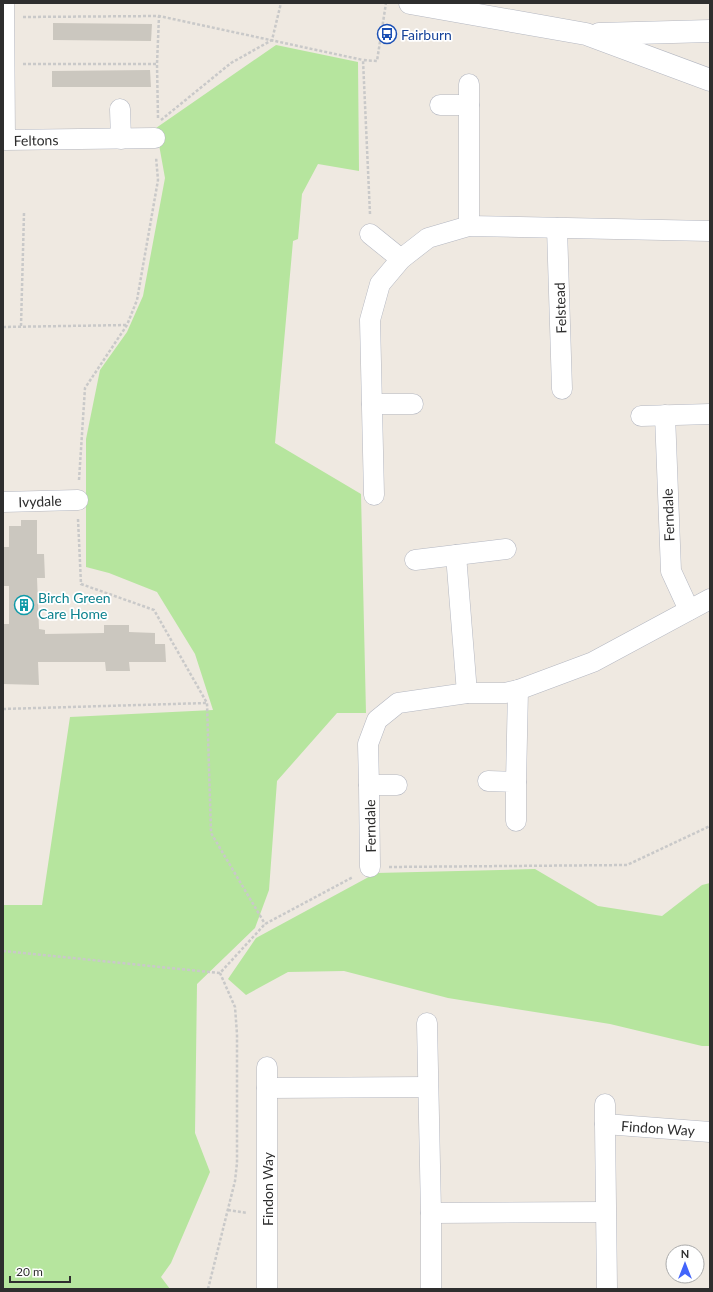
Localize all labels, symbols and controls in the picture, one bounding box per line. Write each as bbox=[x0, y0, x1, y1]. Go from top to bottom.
bus stop icon: Fairburn bbox=[376, 23, 398, 45]
place label: Fairburn bbox=[401, 26, 452, 43]
street label: Feltons bbox=[13, 131, 59, 149]
street label: Felstead bbox=[551, 282, 569, 334]
street label: Ferndale bbox=[659, 488, 677, 542]
street label: Ivydale bbox=[18, 492, 62, 510]
place label: Birch Green Care Home bbox=[38, 589, 111, 622]
building icon: Birch Green Care Home bbox=[13, 594, 35, 616]
street label: Ferndale bbox=[361, 799, 379, 853]
street label: Findon Way bbox=[621, 1117, 696, 1139]
street label: Findon Way bbox=[259, 1151, 276, 1226]
north arrow bbox=[665, 1244, 705, 1284]
text: N bbox=[681, 1247, 689, 1260]
scale bar bbox=[10, 1258, 70, 1284]
text: 20 m bbox=[16, 1264, 43, 1279]

